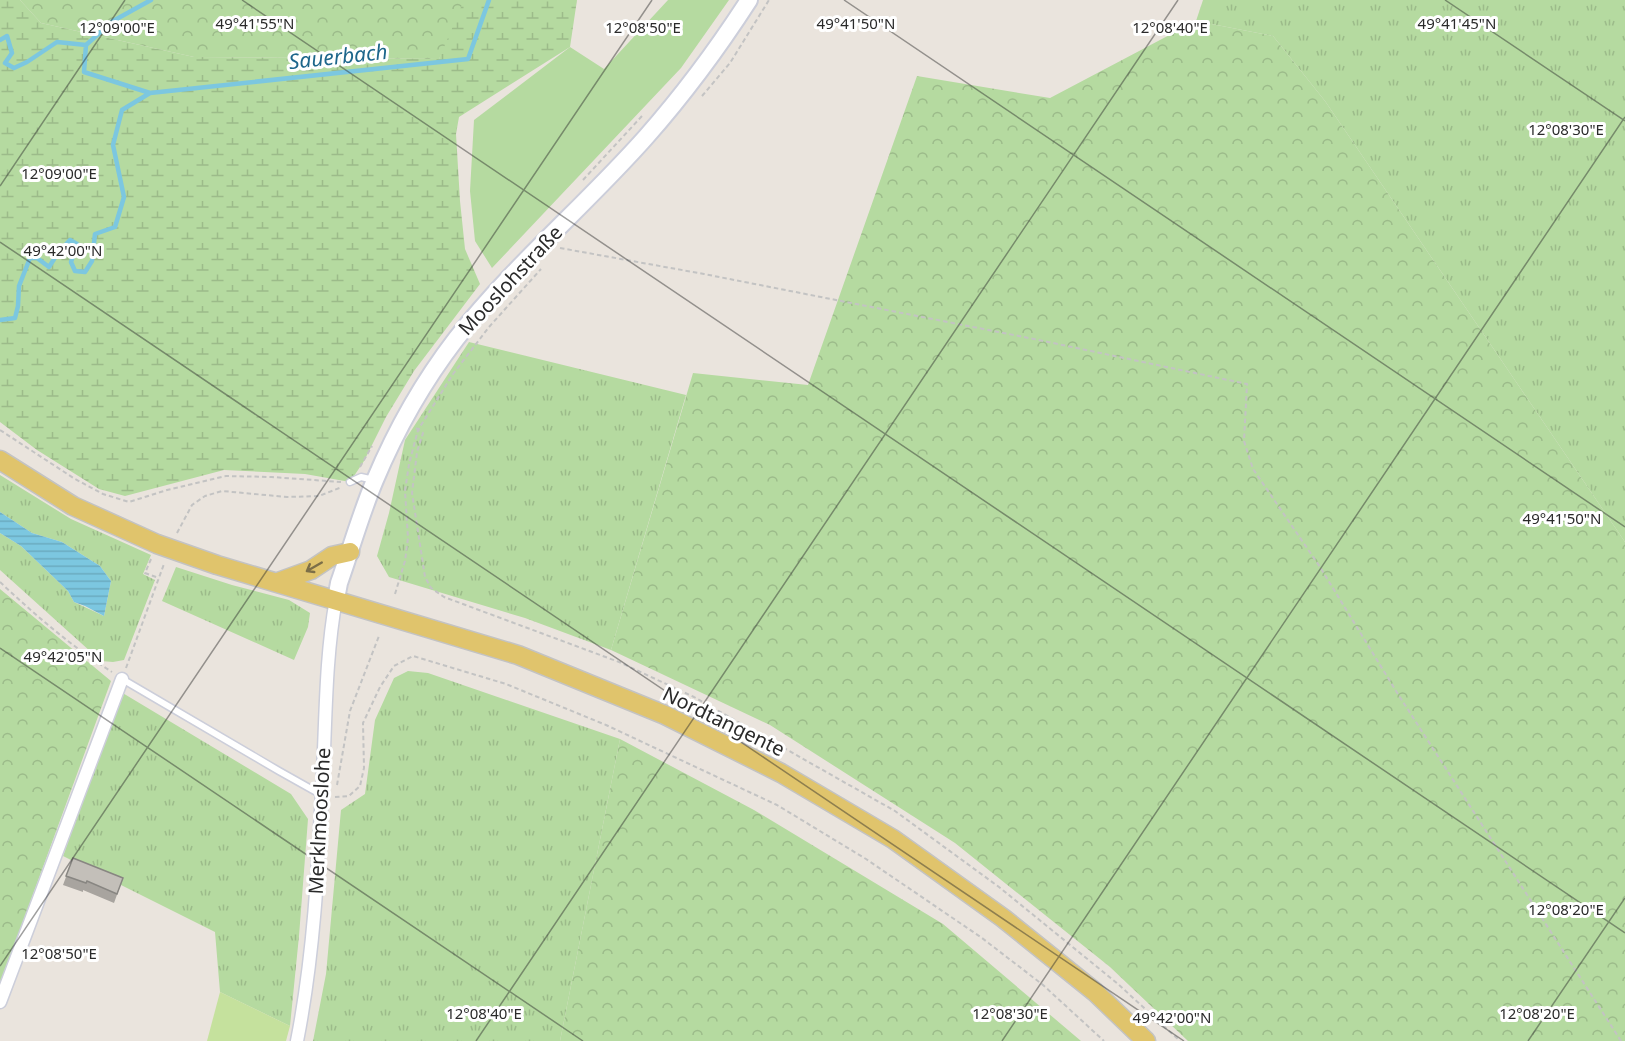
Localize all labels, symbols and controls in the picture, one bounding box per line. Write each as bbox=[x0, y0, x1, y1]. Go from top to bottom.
text: 49°41'55"N bbox=[216, 13, 294, 33]
text: 49°41'50"N bbox=[817, 13, 895, 33]
text: 49°41'45"N bbox=[1418, 13, 1496, 33]
text: 12°09'00"E bbox=[79, 17, 155, 37]
text: 12°08'50"E bbox=[605, 17, 681, 37]
text: 12°08'40"E bbox=[1132, 17, 1208, 37]
water label: Sauerbach bbox=[287, 37, 389, 75]
text: 12°08'30"E bbox=[1528, 119, 1604, 139]
text: 12°09'00"E bbox=[21, 163, 97, 183]
street label: Mooslohstraße bbox=[452, 219, 568, 341]
text: 49°42'00"N bbox=[24, 240, 102, 260]
text: 49°41'50"N bbox=[1523, 508, 1601, 528]
one-way arrow bbox=[306, 562, 323, 574]
text: 49°42'05"N bbox=[24, 646, 102, 666]
street label: Nordtangente bbox=[658, 680, 790, 762]
street label: Merklmooslohe bbox=[302, 747, 336, 895]
text: 12°08'20"E bbox=[1528, 899, 1604, 919]
text: 12°08'50"E bbox=[21, 943, 97, 963]
text: 12°08'40"E bbox=[446, 1003, 522, 1023]
text: 12°08'30"E bbox=[972, 1003, 1048, 1023]
text: 12°08'20"E bbox=[1499, 1003, 1575, 1023]
text: 49°42'00"N bbox=[1133, 1007, 1211, 1027]

